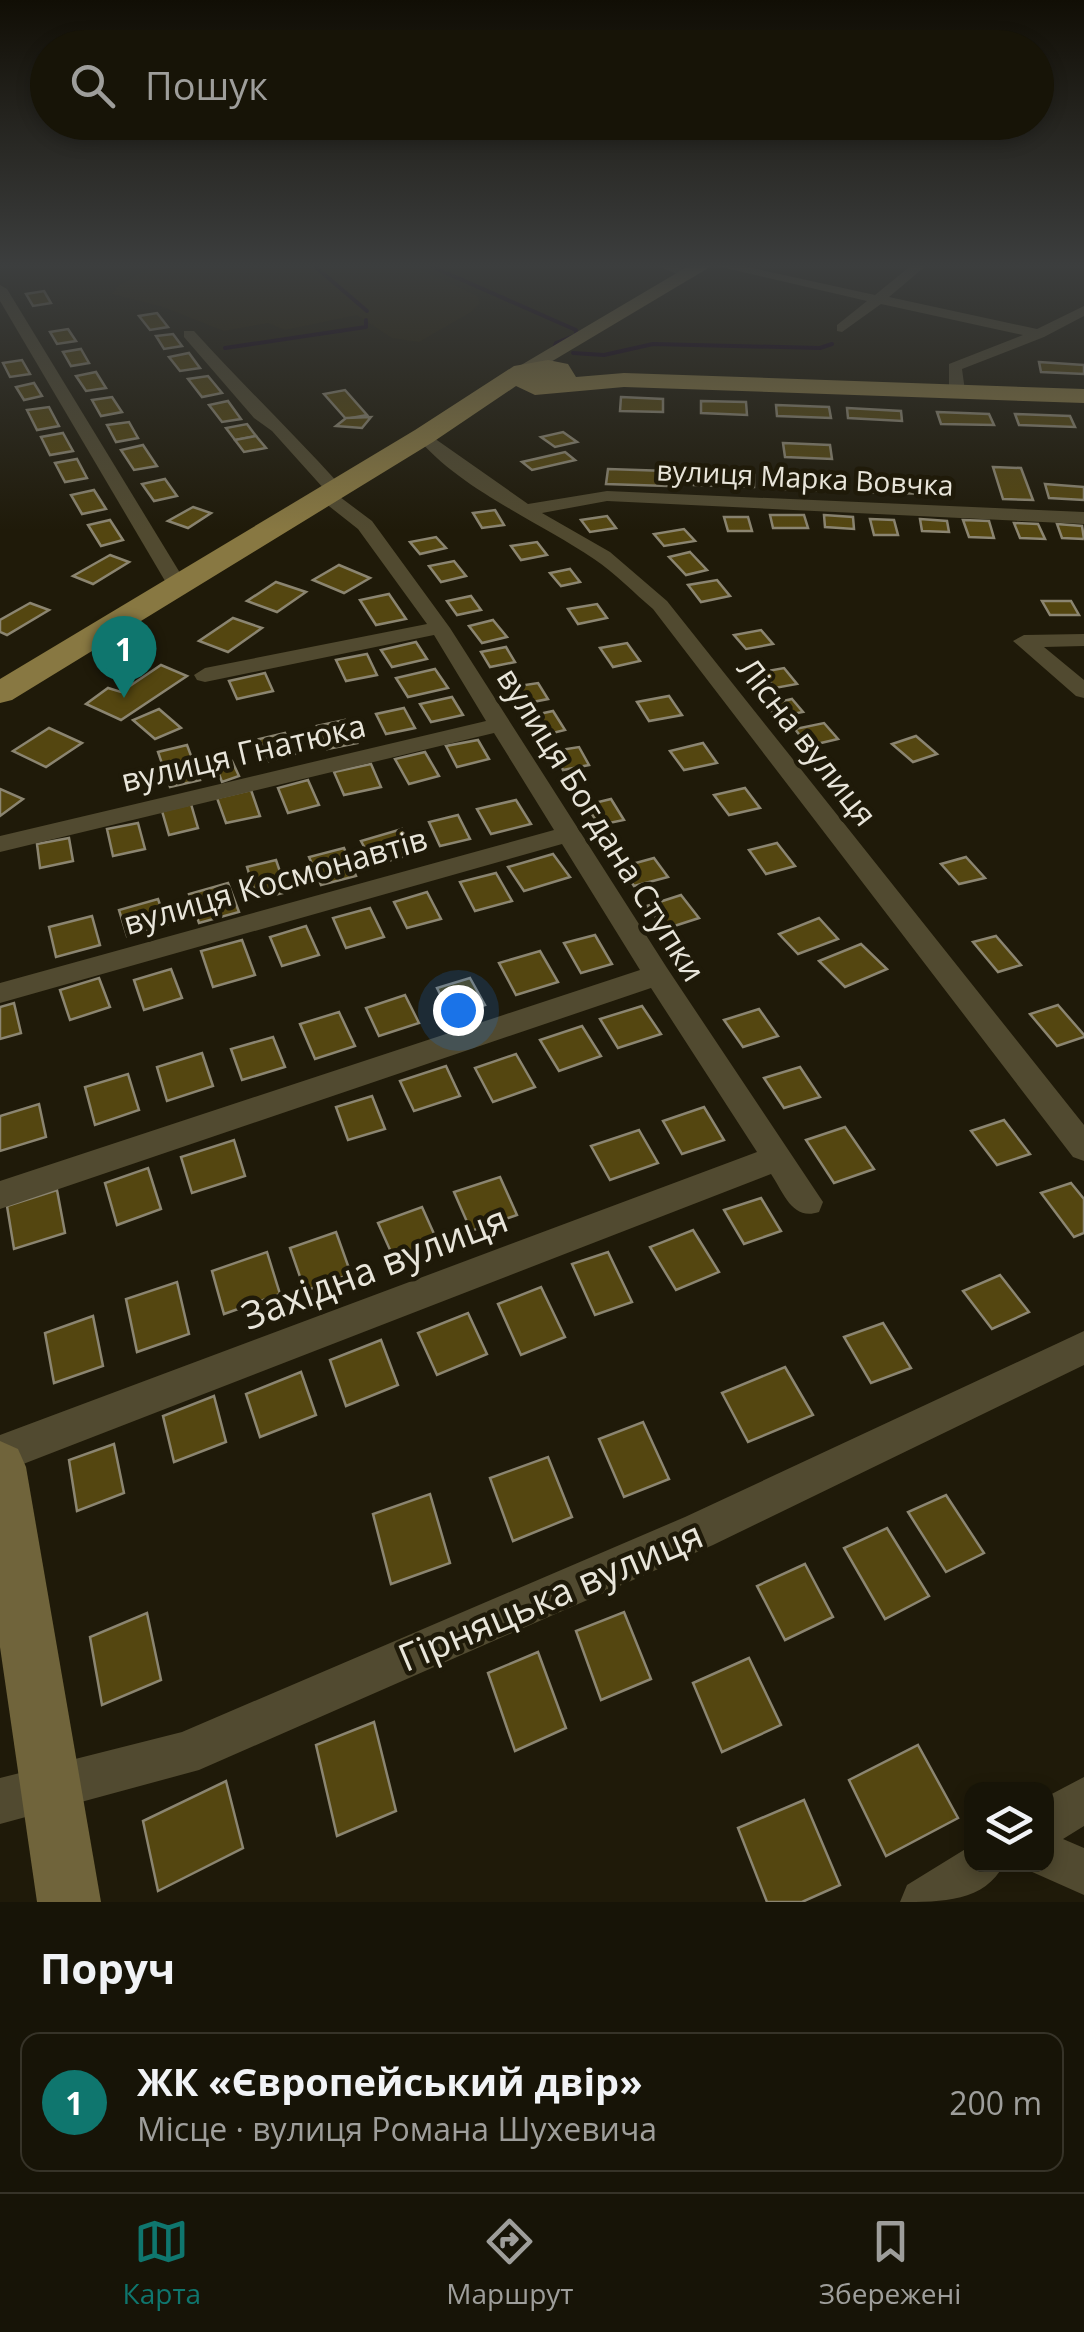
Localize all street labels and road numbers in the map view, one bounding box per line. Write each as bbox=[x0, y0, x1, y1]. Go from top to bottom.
street label: вулиця Марка Вовчка bbox=[655, 450, 955, 504]
street label: Лісна вулиця bbox=[729, 648, 887, 834]
street label: вулиця Богдана Ступки bbox=[488, 659, 716, 989]
street label: вулиця Гнатюка bbox=[117, 703, 369, 801]
street label: вулиця Космонавтів bbox=[118, 816, 432, 944]
street label: Західна вулиця bbox=[233, 1191, 515, 1341]
street label: Гірняцька вулиця bbox=[390, 1507, 710, 1683]

